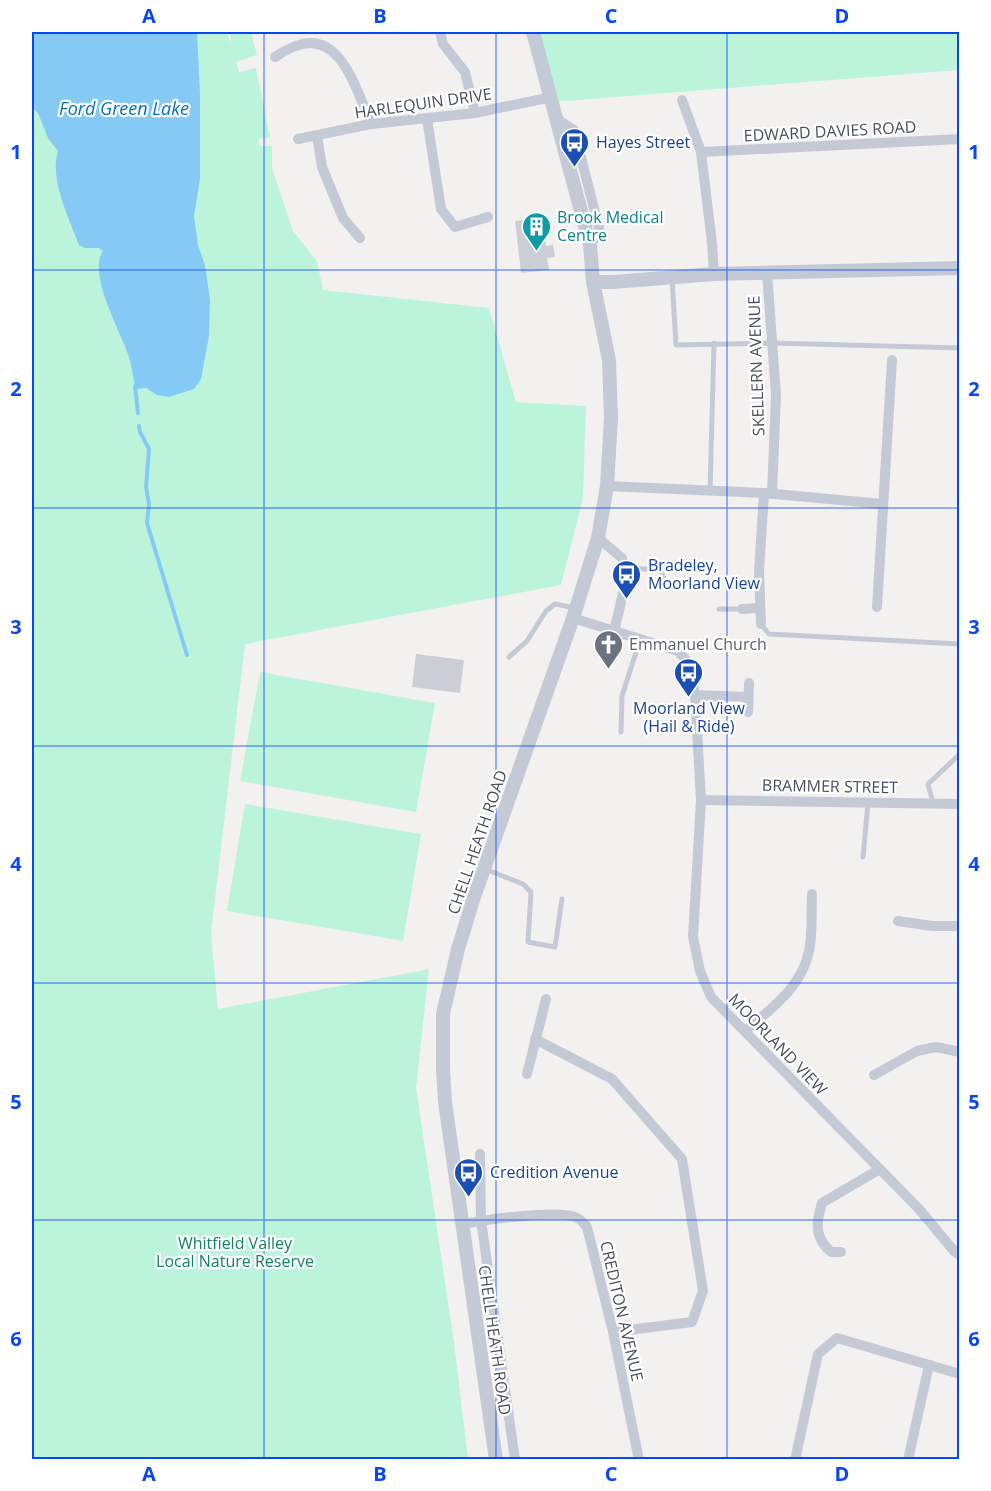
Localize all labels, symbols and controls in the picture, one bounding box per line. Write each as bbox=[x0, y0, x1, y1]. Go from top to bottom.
text: A bbox=[142, 2, 156, 29]
text: B bbox=[373, 2, 387, 29]
text: C bbox=[605, 2, 618, 29]
text: D bbox=[835, 2, 849, 29]
street label: HARLEQUIN DRIVE bbox=[353, 82, 493, 124]
water label: Ford Green Lake bbox=[59, 96, 189, 120]
street label: EDWARD DAVIES ROAD bbox=[743, 115, 917, 147]
bus stop icon: Hayes Street bbox=[559, 126, 591, 168]
place label: Hayes Street bbox=[596, 131, 690, 153]
text: 1 bbox=[10, 138, 22, 165]
text: 1 bbox=[968, 138, 980, 165]
place label: Brook Medical Centre bbox=[557, 206, 663, 246]
building icon: Brook Medical Centre bbox=[520, 210, 552, 252]
street label: SKELLERN AVENUE bbox=[743, 296, 769, 436]
text: 2 bbox=[10, 375, 22, 402]
text: 2 bbox=[968, 375, 980, 402]
place label: Bradeley, Moorland View bbox=[648, 554, 760, 594]
bus stop icon: Bradeley, Moorland View bbox=[611, 558, 643, 600]
text: 3 bbox=[10, 613, 22, 640]
text: 3 bbox=[968, 613, 980, 640]
church icon: Emmanuel Church bbox=[592, 628, 624, 670]
place label: Emmanuel Church bbox=[629, 633, 767, 655]
bus stop icon: Moorland View (Hail & Ride) bbox=[673, 656, 705, 698]
place label: Moorland View (Hail & Ride) bbox=[633, 697, 746, 737]
street label: CHELL HEATH ROAD bbox=[442, 767, 512, 917]
street label: BRAMMER STREET bbox=[762, 774, 898, 798]
text: 4 bbox=[10, 850, 22, 877]
text: 4 bbox=[968, 850, 980, 877]
street label: MOORLAND VIEW bbox=[724, 988, 832, 1100]
text: 5 bbox=[10, 1088, 22, 1115]
text: 5 bbox=[968, 1088, 980, 1115]
bus stop icon: Credition Avenue bbox=[453, 1156, 485, 1198]
place label: Credition Avenue bbox=[490, 1161, 618, 1183]
park label: Whitfield Valley Local Nature Reserve bbox=[156, 1232, 314, 1272]
street label: CREDITON AVENUE bbox=[595, 1239, 649, 1383]
street label: CHELL HEATH ROAD bbox=[474, 1264, 516, 1416]
text: 6 bbox=[10, 1325, 22, 1352]
text: 6 bbox=[968, 1325, 980, 1352]
text: A bbox=[142, 1460, 156, 1487]
text: B bbox=[373, 1460, 387, 1487]
text: C bbox=[605, 1460, 618, 1487]
text: D bbox=[835, 1460, 849, 1487]

